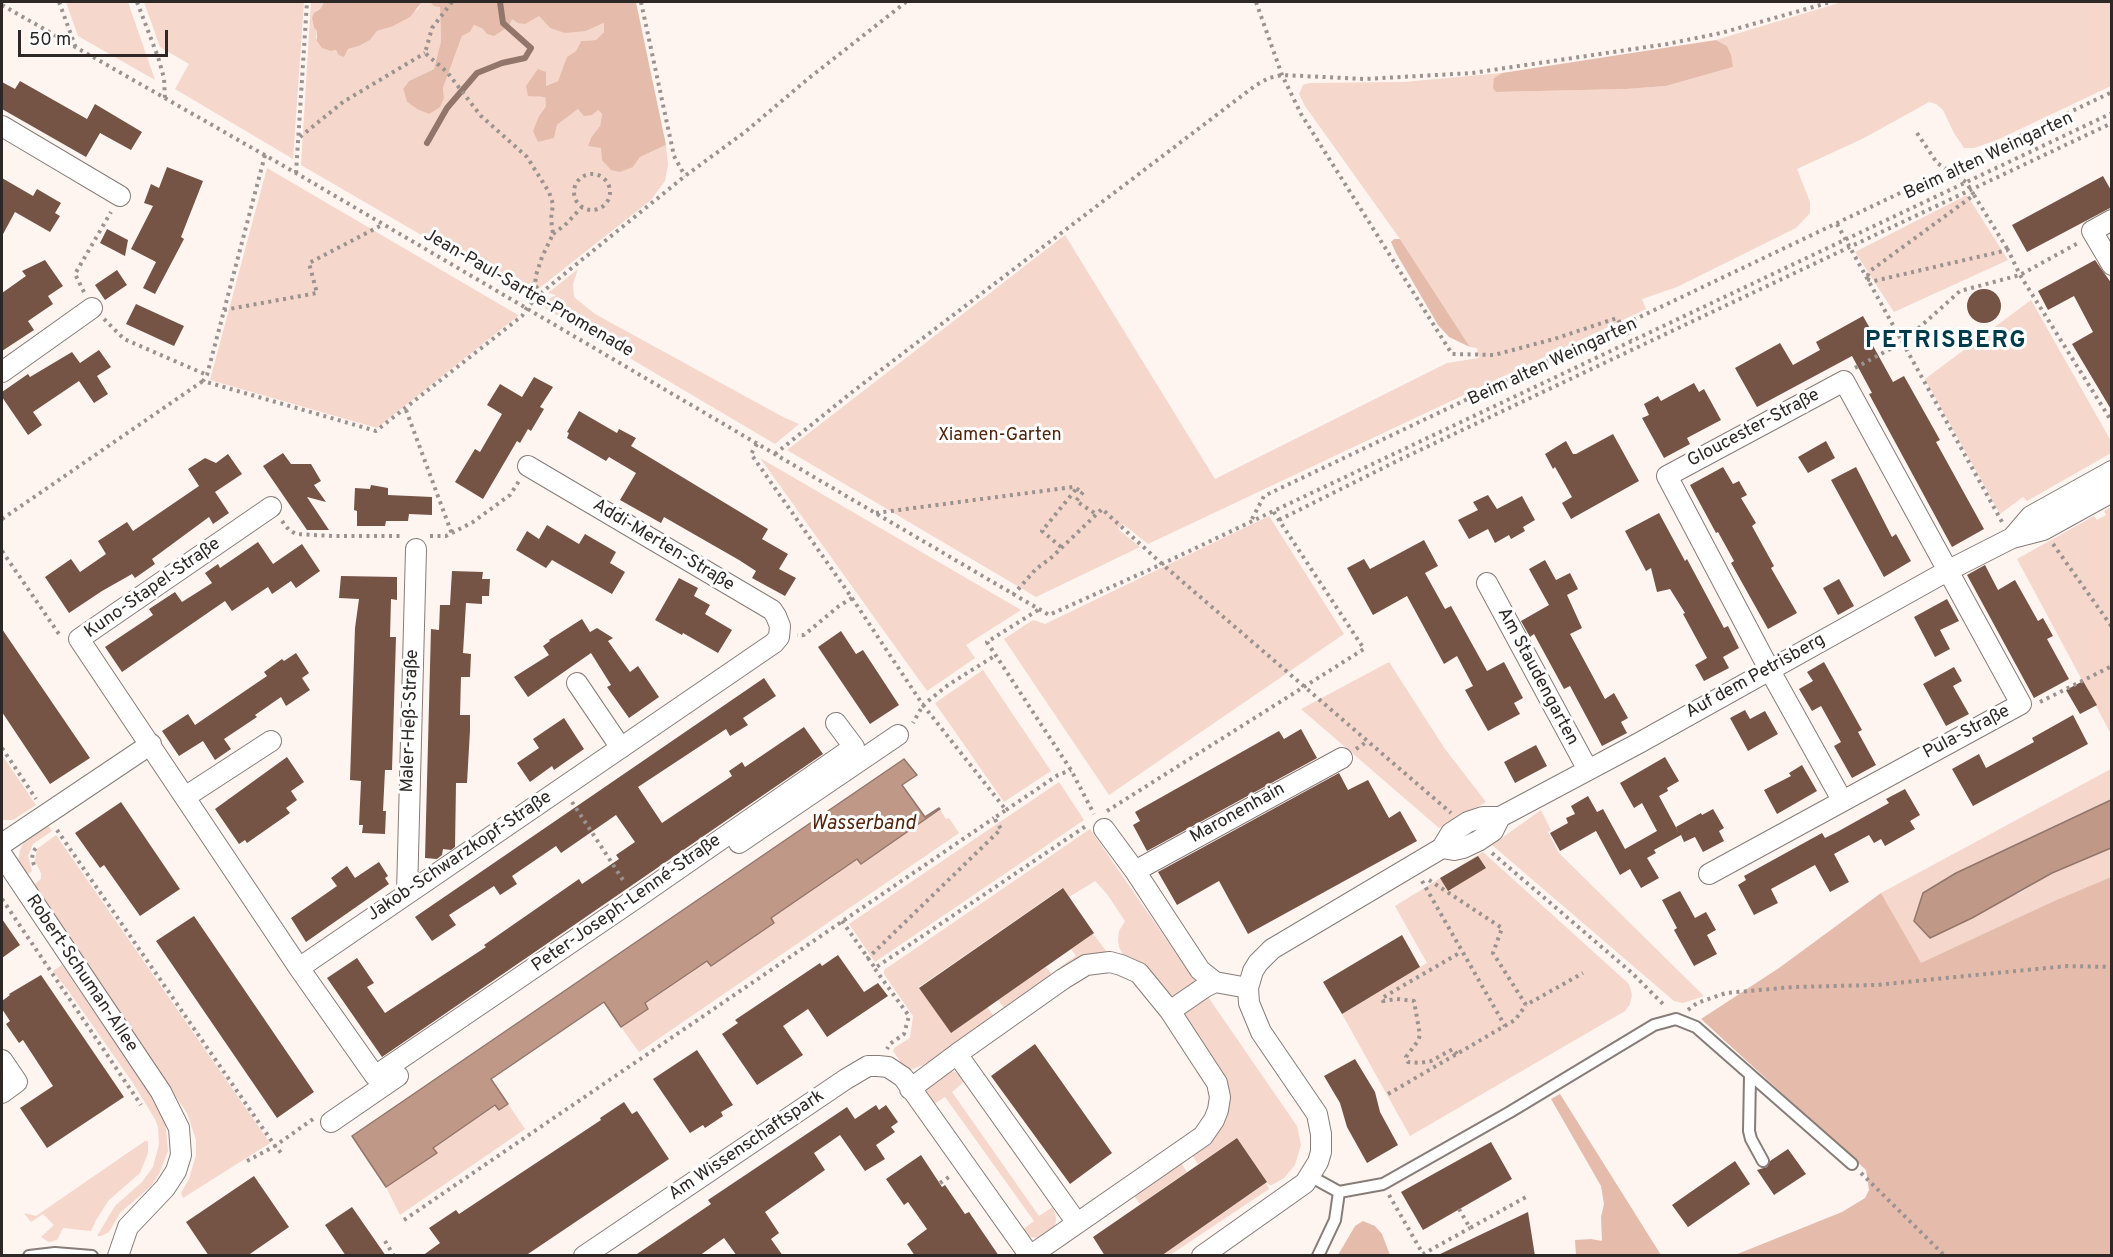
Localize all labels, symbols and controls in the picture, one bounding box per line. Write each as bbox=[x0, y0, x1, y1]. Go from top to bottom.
scale bar bbox=[21, 18, 171, 56]
text: 50 m bbox=[29, 29, 71, 52]
street label: Beim alten Weingarten bbox=[1901, 108, 2077, 206]
street label: Jean-Paul-Sartre-Promenade bbox=[419, 225, 637, 363]
street label: Beim alten Weingarten bbox=[1465, 314, 1641, 412]
district label: PETRISBERG bbox=[1865, 328, 2027, 356]
street label: Gloucester-Straße bbox=[1684, 385, 1824, 473]
park label: Xiamen-Garten bbox=[938, 425, 1062, 447]
street label: Addi-Merten-Straße bbox=[588, 495, 738, 597]
street label: Kuno-Stapel-Straße bbox=[81, 534, 225, 644]
street label: Am Staudengarten bbox=[1492, 605, 1582, 749]
street label: Auf dem Petrisberg bbox=[1683, 630, 1829, 724]
street label: Maler-Heß-Straße bbox=[398, 649, 424, 793]
street label: Pula-Straße bbox=[1920, 701, 2014, 765]
street label: Maronenhain bbox=[1187, 779, 1289, 849]
street label: Jakob-Schwarzkopf-Straße bbox=[364, 787, 556, 927]
water label: Wasserband bbox=[810, 813, 916, 837]
street label: Peter-Joseph-Lenné-Straße bbox=[528, 830, 726, 978]
street label: Robert-Schuman-Allee bbox=[20, 891, 142, 1057]
street label: Am Wissenschaftspark bbox=[665, 1086, 829, 1206]

